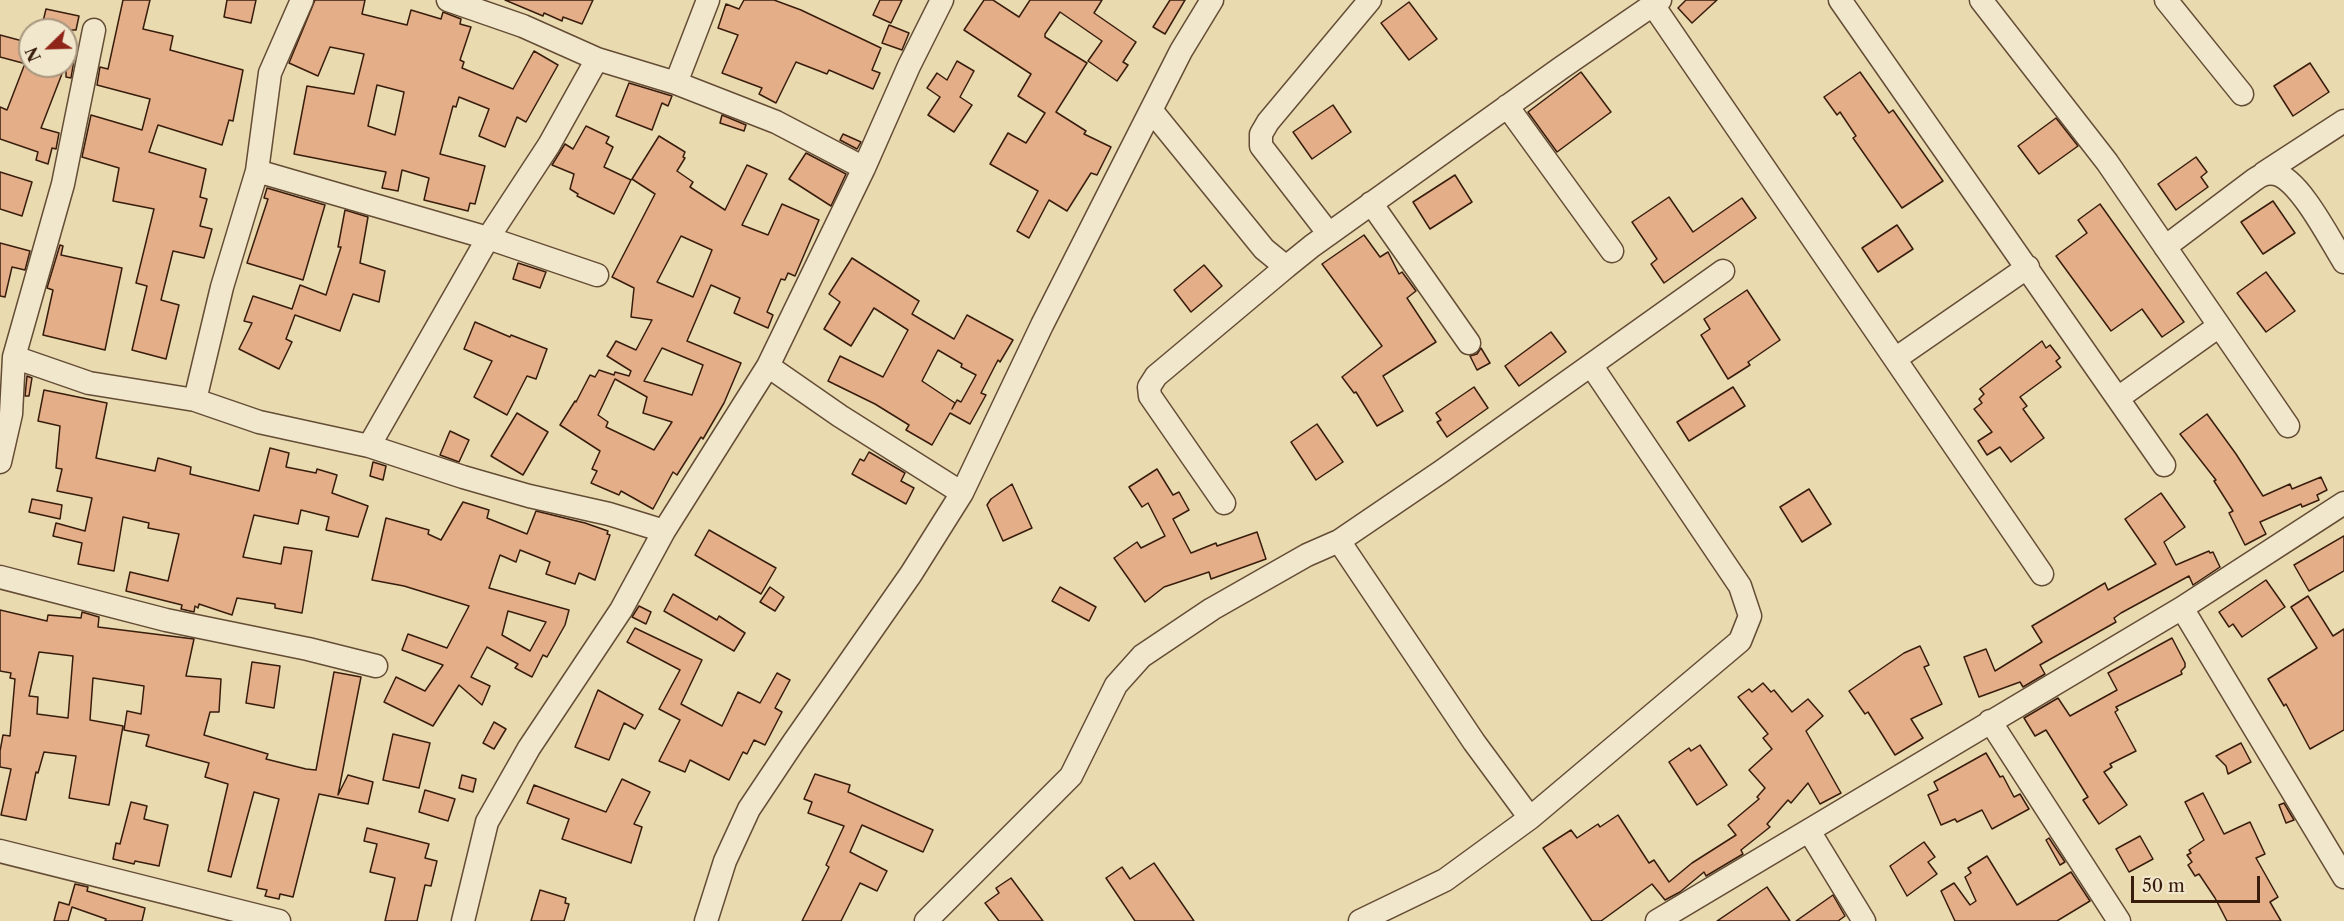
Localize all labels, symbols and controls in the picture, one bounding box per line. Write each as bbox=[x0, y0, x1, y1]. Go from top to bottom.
north arrow bbox=[18, 18, 78, 78]
text: N bbox=[21, 44, 45, 65]
scale bar bbox=[2134, 864, 2263, 902]
text: 50 m bbox=[2142, 875, 2185, 897]

